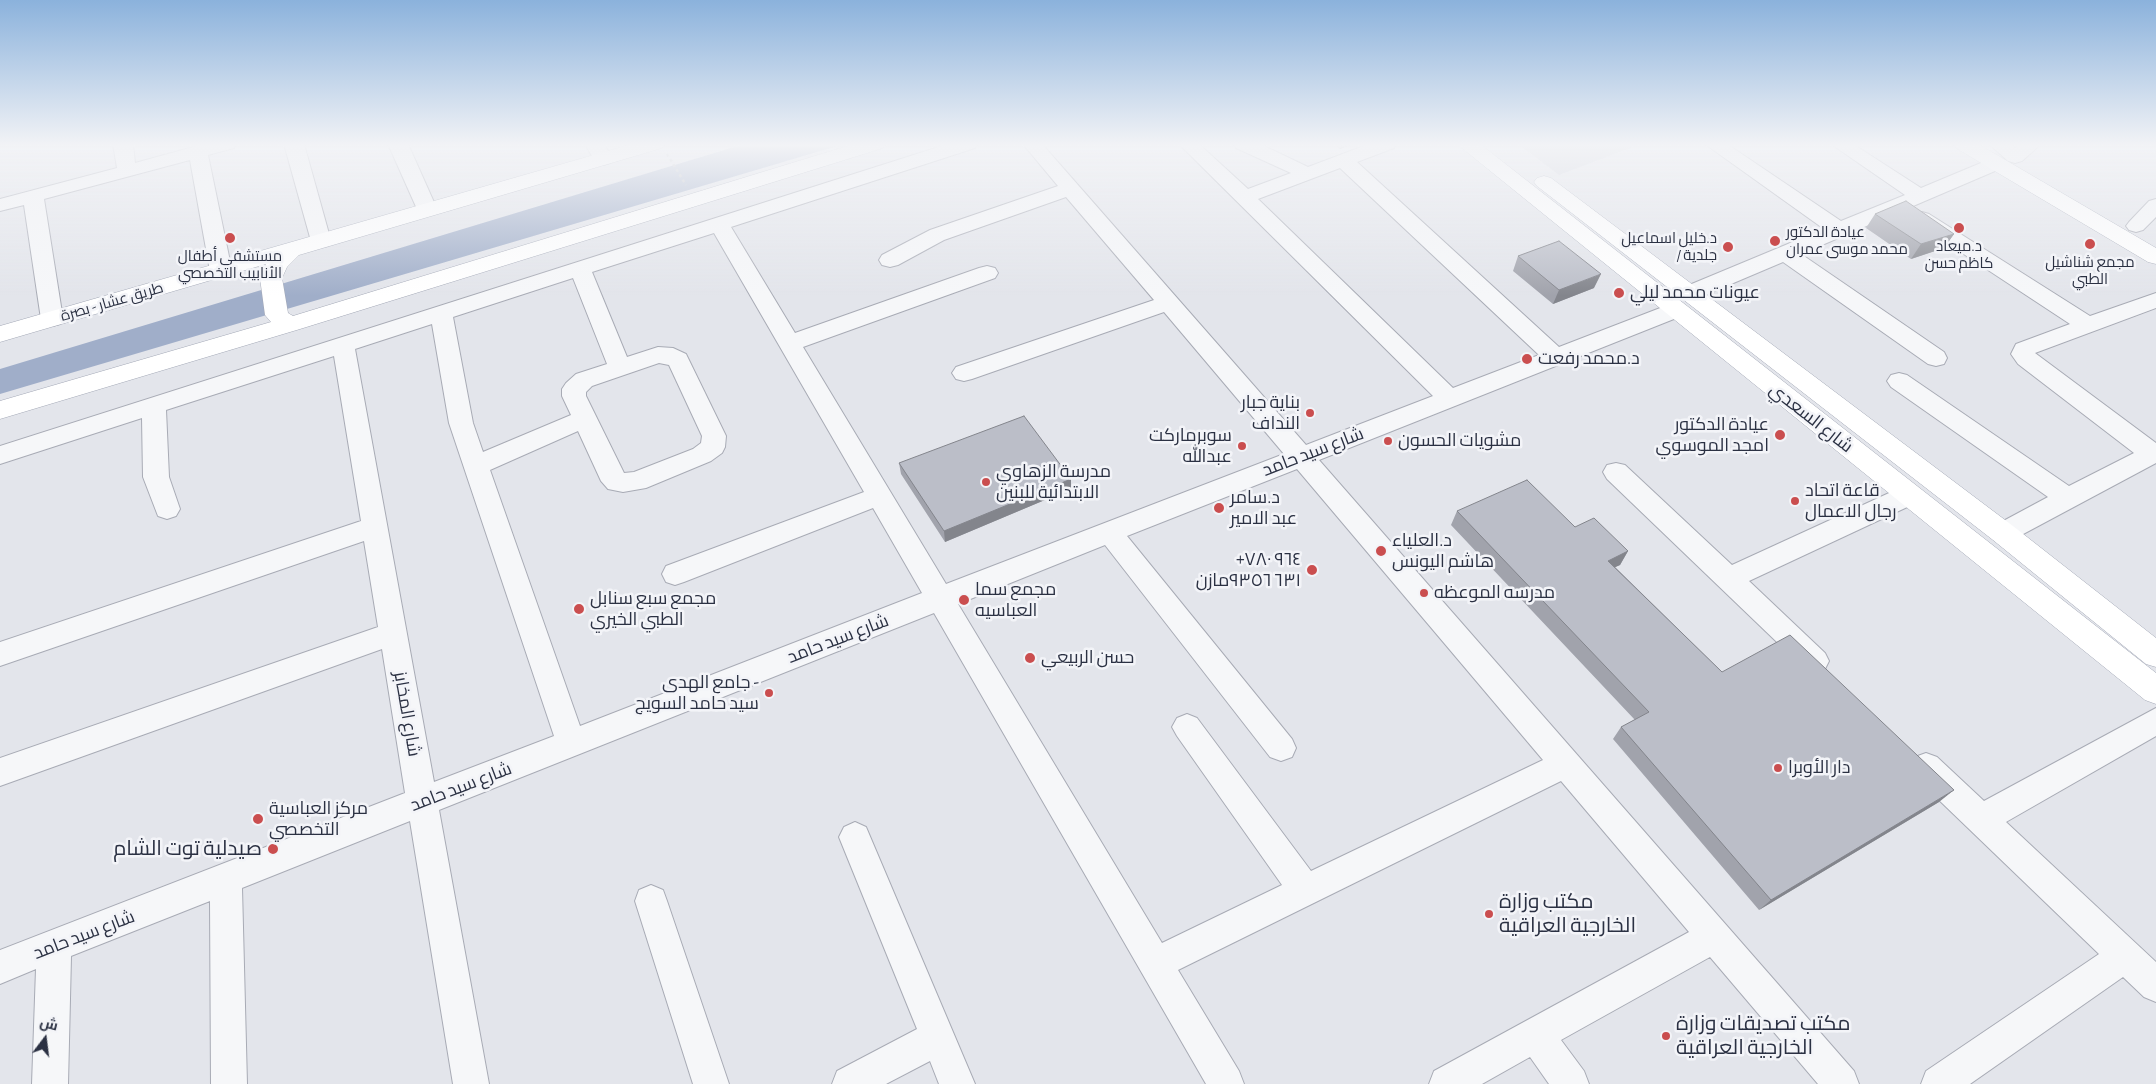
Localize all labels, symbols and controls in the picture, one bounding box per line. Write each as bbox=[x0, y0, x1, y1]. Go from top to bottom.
marker: د.ميعاد كاظم حسن bbox=[1952, 221, 1966, 235]
place label: عيادة الدكتور محمد موسى عمران bbox=[1786, 223, 1908, 258]
place label: د.خليل اسماعيل / جلدية bbox=[1621, 229, 1717, 264]
marker: مستشفى أطفال الأنابيب التخصصي bbox=[223, 231, 237, 245]
marker: عيادة الدكتور محمد موسى عمران bbox=[1768, 234, 1782, 248]
place label: د.ميعاد كاظم حسن bbox=[1925, 237, 1993, 272]
marker: مجمع شناشيل الطبي bbox=[2083, 237, 2097, 251]
marker: د.خليل اسماعيل / جلدية bbox=[1721, 240, 1735, 254]
place label: مستشفى أطفال الأنابيب التخصصي bbox=[178, 247, 282, 282]
place label: مجمع شناشيل الطبي bbox=[2045, 253, 2135, 288]
street label: طريق عشار - بصرة bbox=[59, 279, 165, 325]
place label: عيونات محمد ليلي bbox=[1630, 282, 1760, 304]
marker: عيونات محمد ليلي bbox=[1612, 286, 1626, 300]
place label: د.محمد رفعت bbox=[1538, 348, 1640, 370]
marker: د.محمد رفعت bbox=[1520, 352, 1534, 366]
street label: شارع السعدي bbox=[1765, 379, 1857, 457]
place label: بناية جبار النداف bbox=[1241, 392, 1300, 434]
marker: بناية جبار النداف bbox=[1304, 407, 1316, 419]
place label: عيادة الدكتور امجد الموسوي bbox=[1655, 414, 1769, 456]
street label: شارع سيد حامد bbox=[1259, 423, 1367, 481]
place label: سوبرماركت عبدالله bbox=[1149, 425, 1232, 468]
marker: عيادة الدكتور امجد الموسوي bbox=[1773, 428, 1787, 442]
place label: مشويات الحسون bbox=[1398, 430, 1521, 452]
marker: مشويات الحسون bbox=[1382, 435, 1394, 447]
marker: سوبرماركت عبدالله bbox=[1236, 440, 1248, 452]
place label: مدرسة الزهاوي اﻻبتدائية للبنين bbox=[996, 461, 1111, 504]
marker: مدرسة الزهاوي اﻻبتدائية للبنين bbox=[980, 476, 992, 488]
place label: قاعة اتحاد رجال الاعمال bbox=[1805, 480, 1897, 522]
place label: د.سامر عبد الامير bbox=[1230, 487, 1297, 530]
marker: قاعة اتحاد رجال الاعمال bbox=[1789, 495, 1801, 507]
marker: د.سامر عبد الامير bbox=[1212, 501, 1226, 515]
place label: د.العلياء هاشم اليونس bbox=[1392, 530, 1494, 572]
marker: د.العلياء هاشم اليونس bbox=[1374, 544, 1388, 558]
place label: +٩٦٤ ٧٨٠ ٦٣١ ٩٣٥٦مازن bbox=[1196, 549, 1301, 592]
marker: +٩٦٤ ٧٨٠ ٦٣١ ٩٣٥٦مازن bbox=[1305, 563, 1319, 577]
place label: مجمع سما العباسيه bbox=[975, 579, 1056, 622]
place label: مدرسه الموعظه bbox=[1434, 582, 1555, 604]
marker: مدرسه الموعظه bbox=[1418, 587, 1430, 599]
place label: مجمع سبع سنابل الطبي الخيري bbox=[590, 588, 716, 630]
marker: مجمع سما العباسيه bbox=[957, 593, 971, 607]
marker: مجمع سبع سنابل الطبي الخيري bbox=[572, 602, 586, 616]
street label: شارع سيد حامد bbox=[784, 610, 892, 668]
place label: حسن الربيعي bbox=[1041, 647, 1134, 669]
marker: حسن الربيعي bbox=[1023, 651, 1037, 665]
street label: شارع المخابز bbox=[389, 670, 425, 758]
place label: جامع الهدى - سيد حامد السويج bbox=[635, 672, 759, 714]
marker: جامع الهدى - سيد حامد السويج bbox=[763, 687, 775, 699]
place label: دار الأوبرا bbox=[1788, 757, 1851, 779]
street label: شارع سيد حامد bbox=[407, 758, 515, 816]
marker: دار الأوبرا bbox=[1772, 762, 1784, 774]
place label: مركز العباسية التخصصي bbox=[269, 798, 368, 841]
marker: مركز العباسية التخصصي bbox=[251, 812, 265, 826]
place label: صيدلية توت الشام bbox=[113, 836, 262, 862]
marker: صيدلية توت الشام bbox=[266, 842, 280, 856]
place label: مكتب وزارة الخارجية العراقية bbox=[1499, 889, 1636, 939]
street label: شارع سيد حامد bbox=[30, 906, 138, 964]
marker: مكتب وزارة الخارجية العراقية bbox=[1483, 908, 1495, 920]
place label: مكتب تصديقات وزارة الخارجية العراقية bbox=[1676, 1011, 1851, 1061]
north arrow bbox=[20, 1014, 70, 1064]
text: ش bbox=[38, 1015, 59, 1034]
marker: مكتب تصديقات وزارة الخارجية العراقية bbox=[1660, 1030, 1672, 1042]

